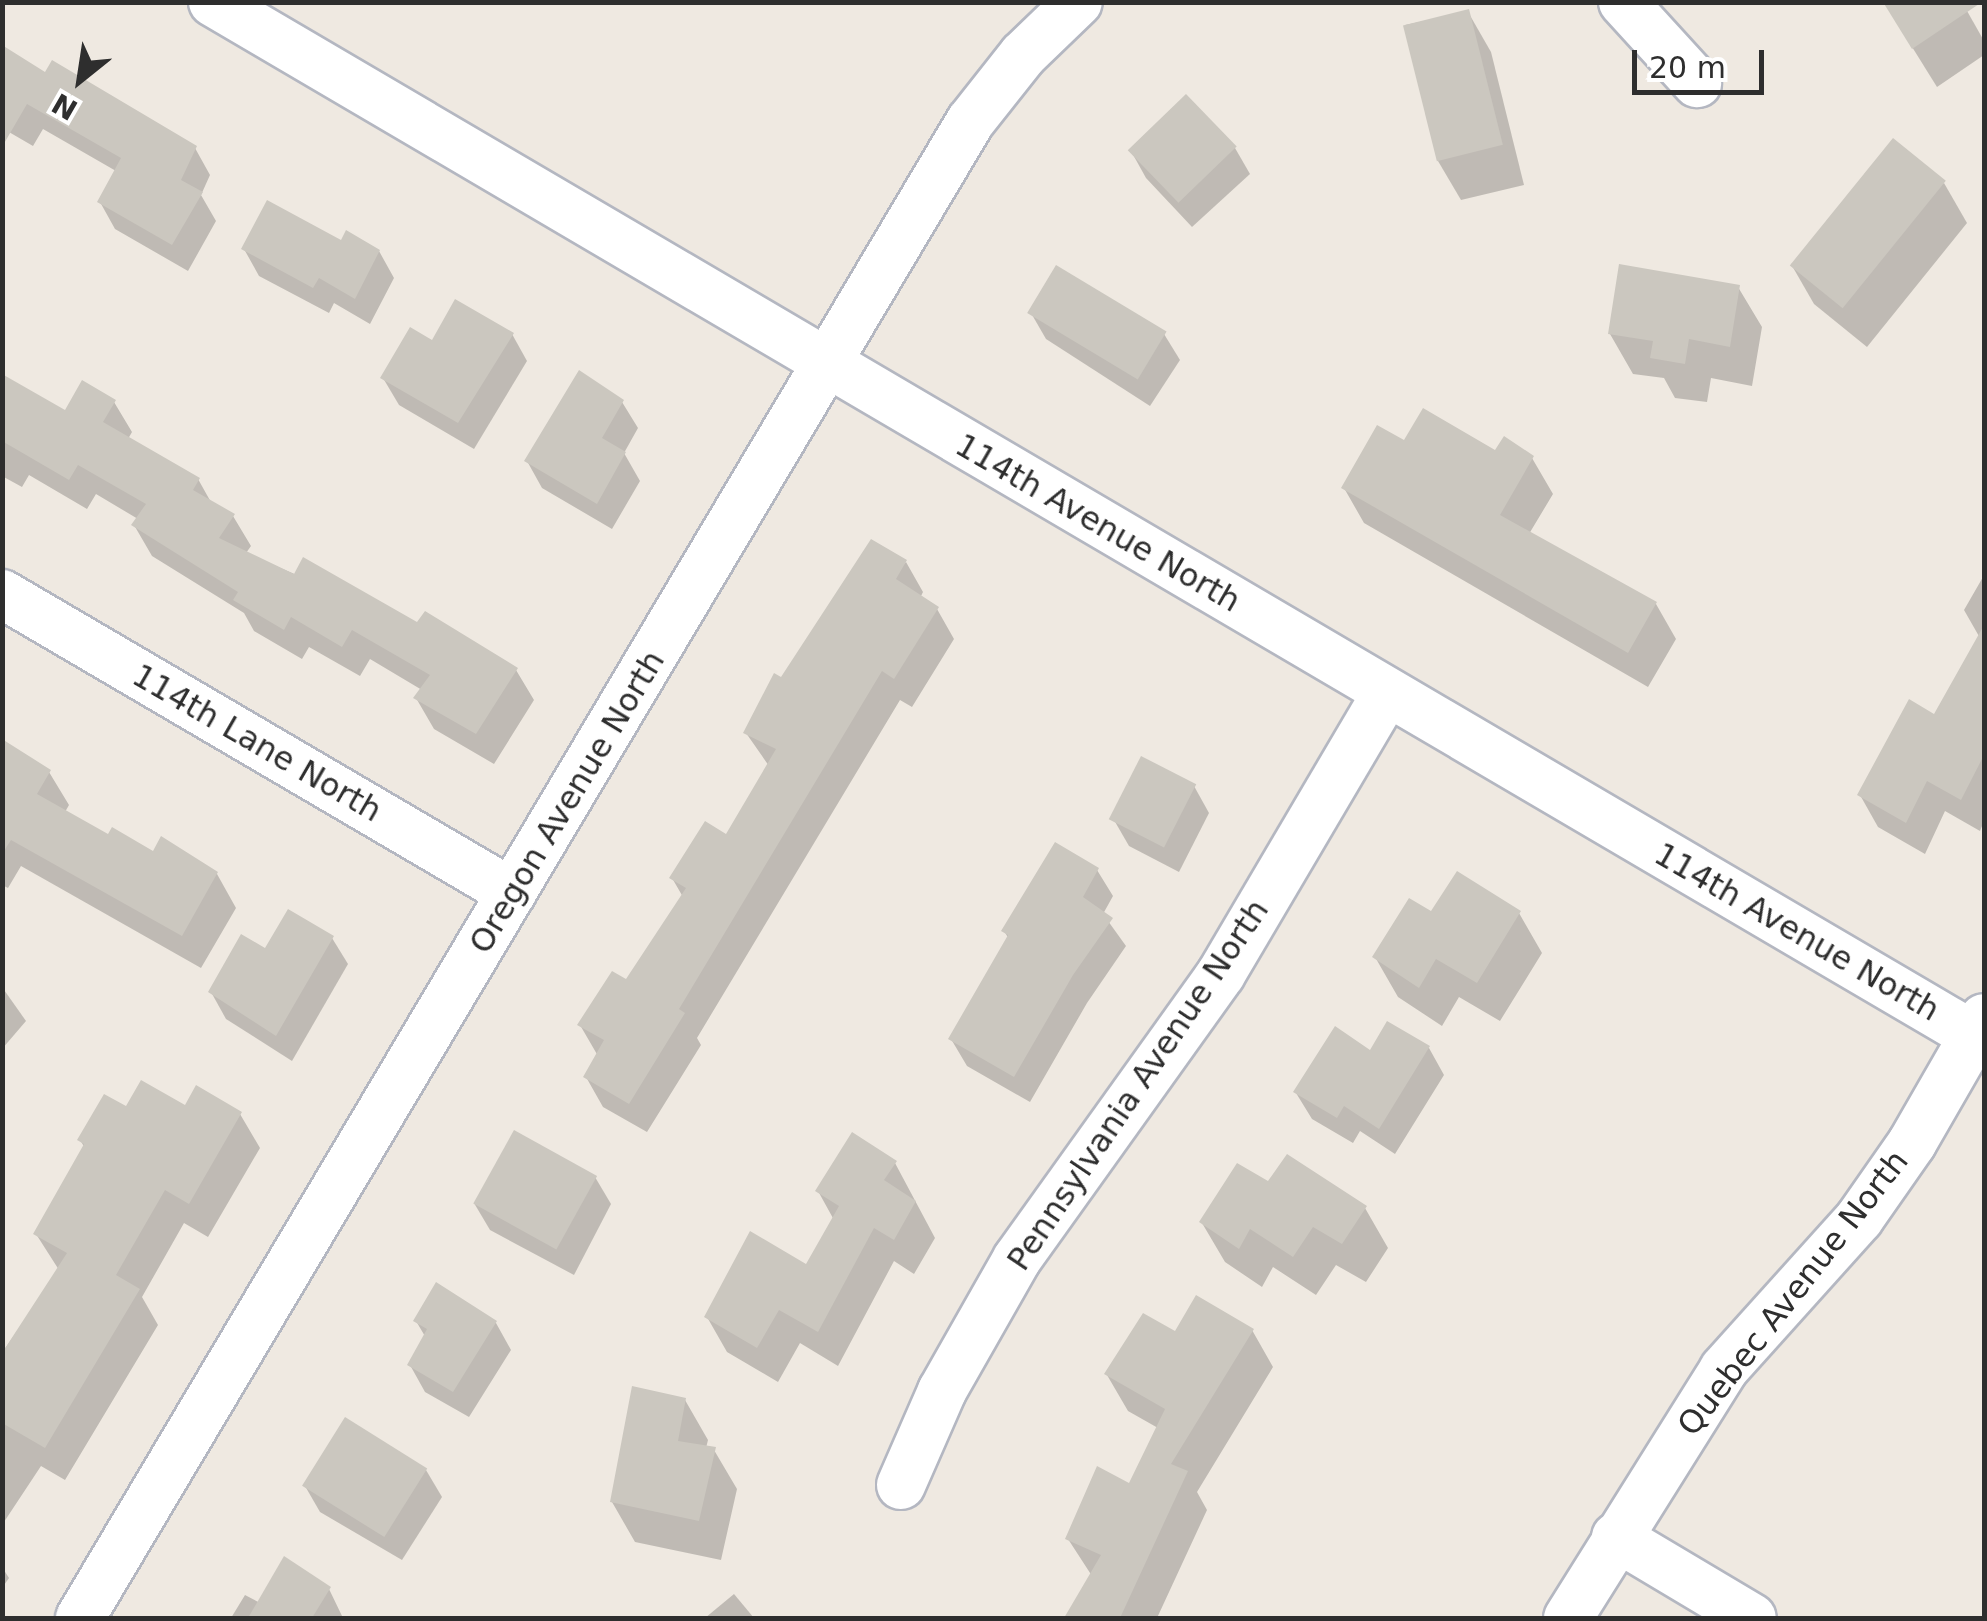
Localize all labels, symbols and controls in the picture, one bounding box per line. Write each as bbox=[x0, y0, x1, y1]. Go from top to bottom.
north arrow bbox=[30, 30, 130, 130]
scale bar bbox=[1637, 30, 1770, 92]
text: 20 m bbox=[1649, 50, 1726, 85]
text: N bbox=[46, 86, 83, 127]
street label: 114th Avenue North bbox=[949, 426, 1247, 620]
street label: Oregon Avenue North bbox=[461, 644, 673, 960]
street label: 114th Lane North bbox=[126, 656, 388, 830]
street label: 114th Avenue North bbox=[1648, 835, 1946, 1029]
street label: Pennsylvania Avenue North bbox=[999, 892, 1277, 1278]
street label: Quebec Avenue North bbox=[1670, 1143, 1916, 1443]

